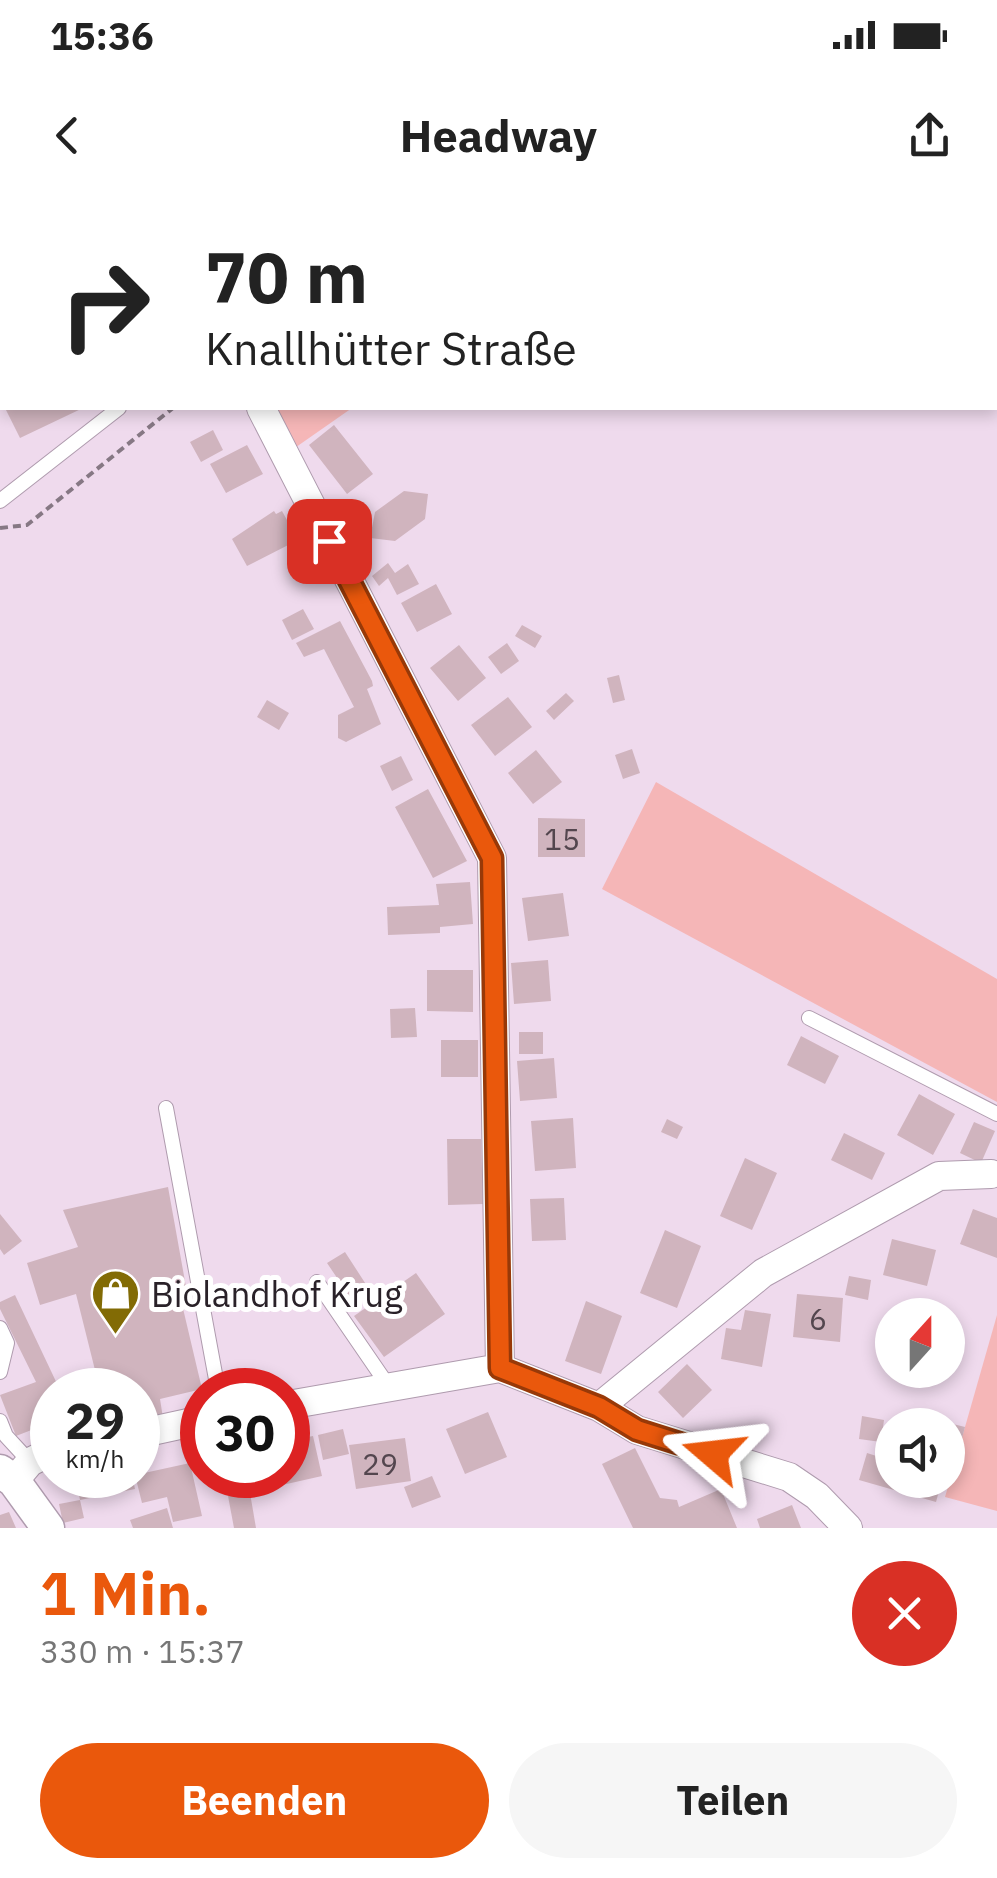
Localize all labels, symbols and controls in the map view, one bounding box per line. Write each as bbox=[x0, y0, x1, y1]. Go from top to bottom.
text: 15:36 bbox=[50, 11, 154, 60]
text: Headway bbox=[400, 106, 597, 164]
icon: back bbox=[40, 108, 95, 163]
icon: share bbox=[902, 108, 957, 163]
text: 70 m bbox=[205, 231, 368, 322]
icon: right bbox=[40, 240, 170, 370]
text: Knallhütter Straße bbox=[205, 319, 577, 377]
pin bbox=[287, 499, 372, 584]
icon: arrive bbox=[302, 514, 357, 569]
house number: 15 bbox=[544, 819, 580, 858]
shop icon: Biolandhof Krug bbox=[90, 1268, 142, 1336]
place label: Biolandhof Krug bbox=[151, 1271, 403, 1317]
north arrow bbox=[875, 1298, 965, 1388]
map controls bbox=[875, 1298, 965, 1498]
house number: 6 bbox=[809, 1299, 827, 1338]
speed limit sign: 30 bbox=[180, 1368, 310, 1498]
text: 29 bbox=[65, 1388, 125, 1453]
position arrow bbox=[661, 1402, 765, 1506]
button: sound bbox=[875, 1408, 965, 1498]
text: km/h bbox=[66, 1442, 124, 1475]
house number: 29 bbox=[362, 1444, 398, 1483]
text: 1 Min. bbox=[40, 1553, 211, 1632]
button: close bbox=[852, 1561, 957, 1666]
text: 330 m · 15:37 bbox=[40, 1630, 245, 1672]
button: Beenden bbox=[40, 1743, 489, 1858]
button: Teilen bbox=[509, 1743, 957, 1858]

